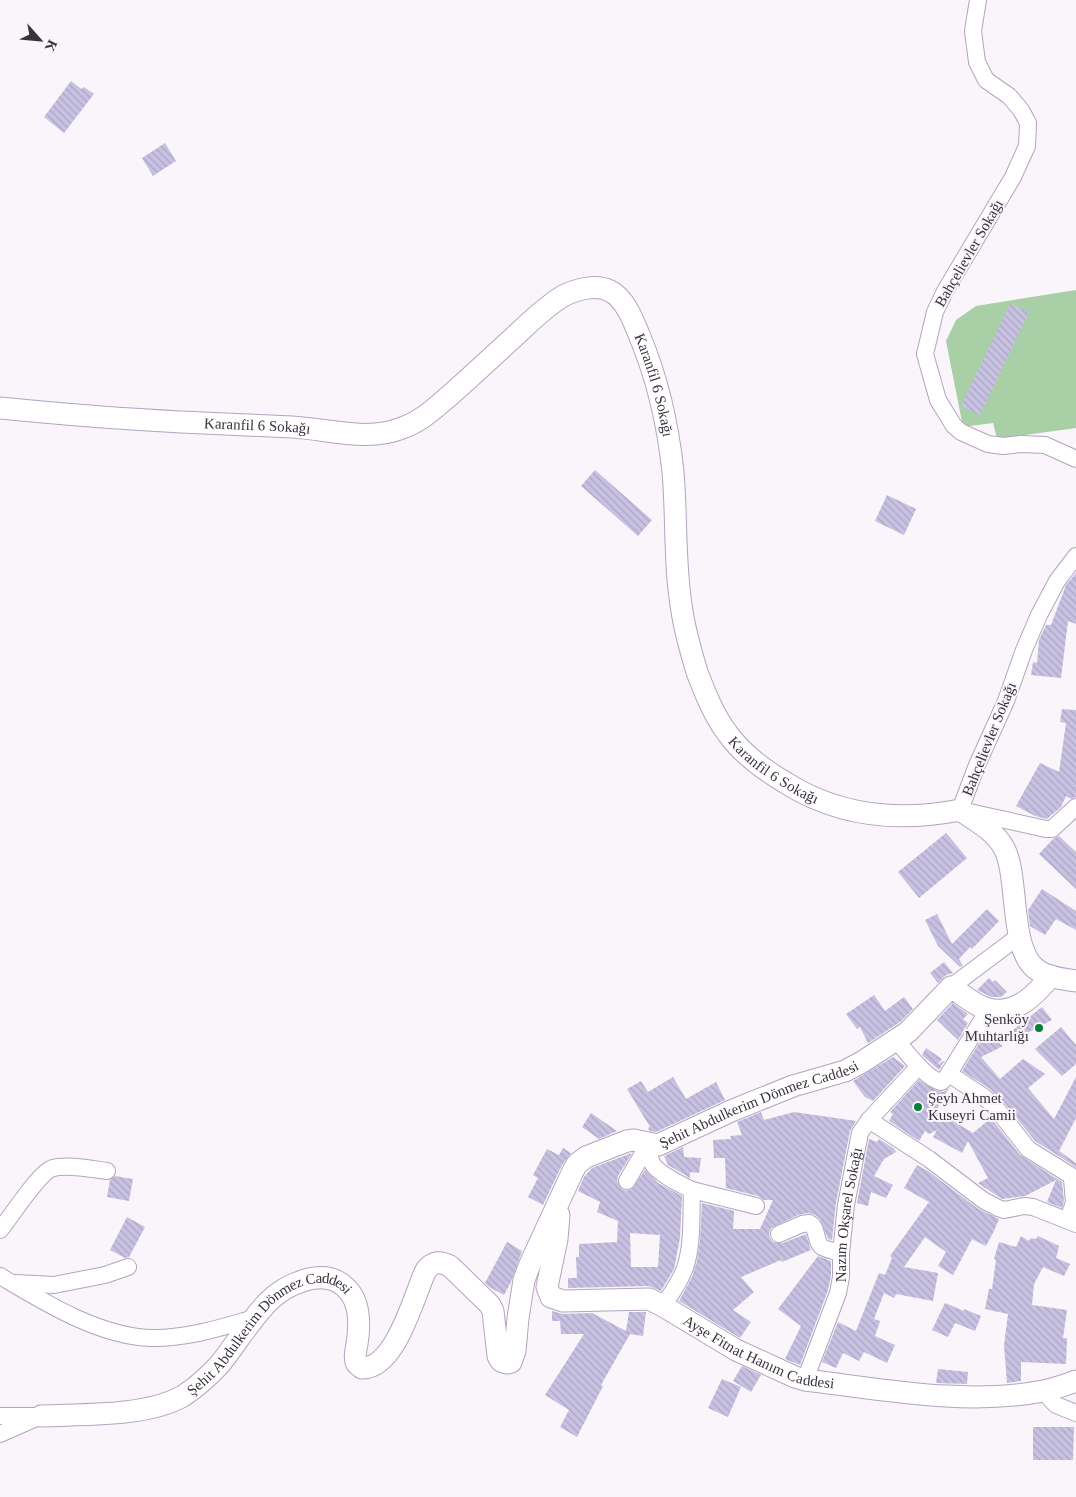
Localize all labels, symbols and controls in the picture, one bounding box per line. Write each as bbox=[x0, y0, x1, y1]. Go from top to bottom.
north arrow bbox=[15, 15, 65, 65]
text: K bbox=[42, 37, 60, 54]
street label: Bahçelievler Sokağı bbox=[932, 197, 1006, 309]
street label: Karanfil 6 Sokağı bbox=[631, 331, 676, 438]
street label: Karanfil 6 Sokağı bbox=[204, 415, 311, 437]
street label: Bahçelievler Sokağı bbox=[959, 680, 1019, 798]
street label: Karanfil 6 Sokağı bbox=[725, 733, 821, 807]
place label: Şenköy Muhtarlığı bbox=[965, 1011, 1030, 1044]
marker: Şenköy Muhtarlığı bbox=[1033, 1022, 1045, 1034]
street label: Şehit Abdulkerim Dönmez Caddesi bbox=[657, 1057, 861, 1151]
place label: Şeyh Ahmet Kuseyri Camii bbox=[928, 1090, 1016, 1123]
marker: Şeyh Ahmet Kuseyri Camii bbox=[912, 1101, 924, 1113]
street label: Nazım Okşarel Sokağı bbox=[833, 1146, 865, 1282]
street label: Şehit Abdulkerim Dönmez Caddesi bbox=[184, 1270, 356, 1399]
street label: Ayşe Fitnat Hanım Caddesi bbox=[681, 1312, 835, 1392]

